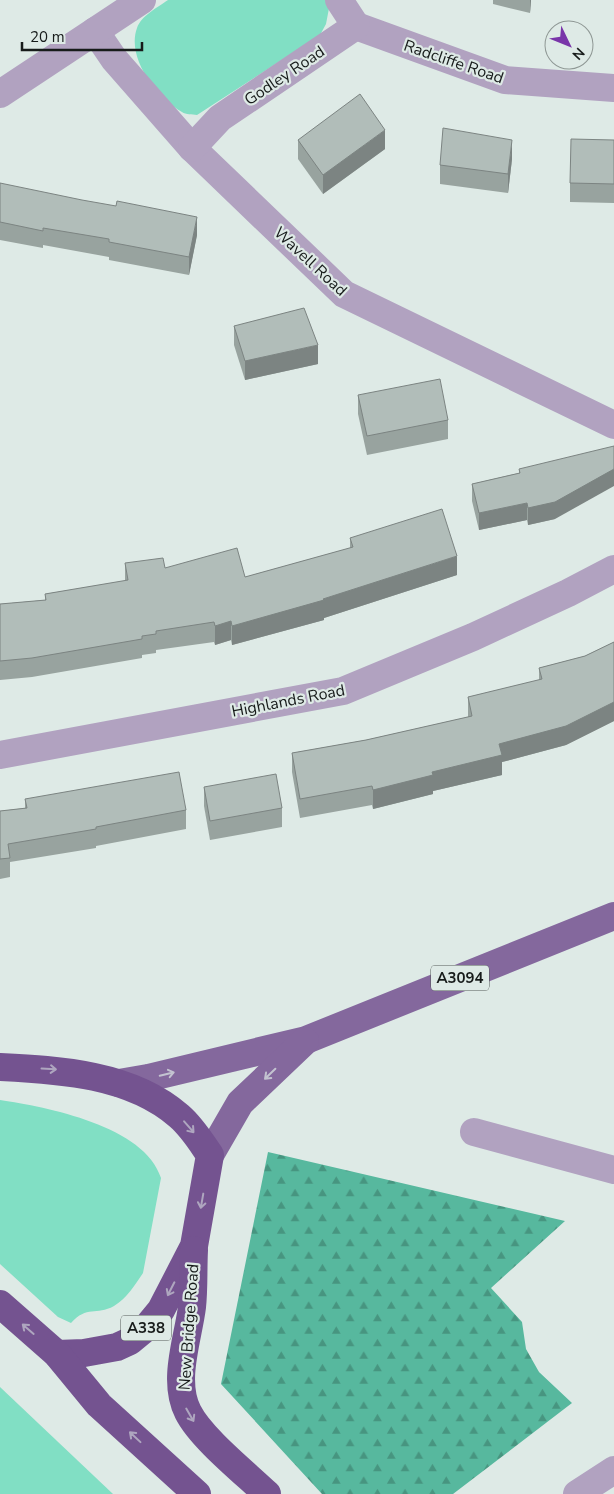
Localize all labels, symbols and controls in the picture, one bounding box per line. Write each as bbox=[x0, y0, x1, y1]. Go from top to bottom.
scale bar bbox=[22, 20, 142, 52]
north arrow bbox=[544, 20, 594, 70]
text: 20 m bbox=[30, 27, 65, 47]
street label: Radcliffe Road bbox=[401, 35, 507, 89]
street label: Godley Road bbox=[240, 41, 329, 111]
text: N bbox=[568, 43, 589, 64]
street label: Wavell Road bbox=[269, 222, 352, 301]
street label: Highlands Road bbox=[230, 679, 347, 723]
road number: A3094 bbox=[431, 966, 489, 990]
one-way arrow bbox=[40, 1065, 56, 1074]
one-way arrow bbox=[264, 1068, 277, 1080]
one-way arrow bbox=[158, 1069, 174, 1078]
one-way arrow bbox=[184, 1120, 195, 1133]
one-way arrow bbox=[197, 1192, 207, 1208]
street label: New Bridge Road bbox=[174, 1263, 204, 1391]
one-way arrow bbox=[166, 1281, 175, 1296]
road number: A338 bbox=[121, 1316, 171, 1340]
one-way arrow bbox=[22, 1324, 35, 1335]
one-way arrow bbox=[186, 1407, 196, 1421]
one-way arrow bbox=[129, 1431, 142, 1443]

